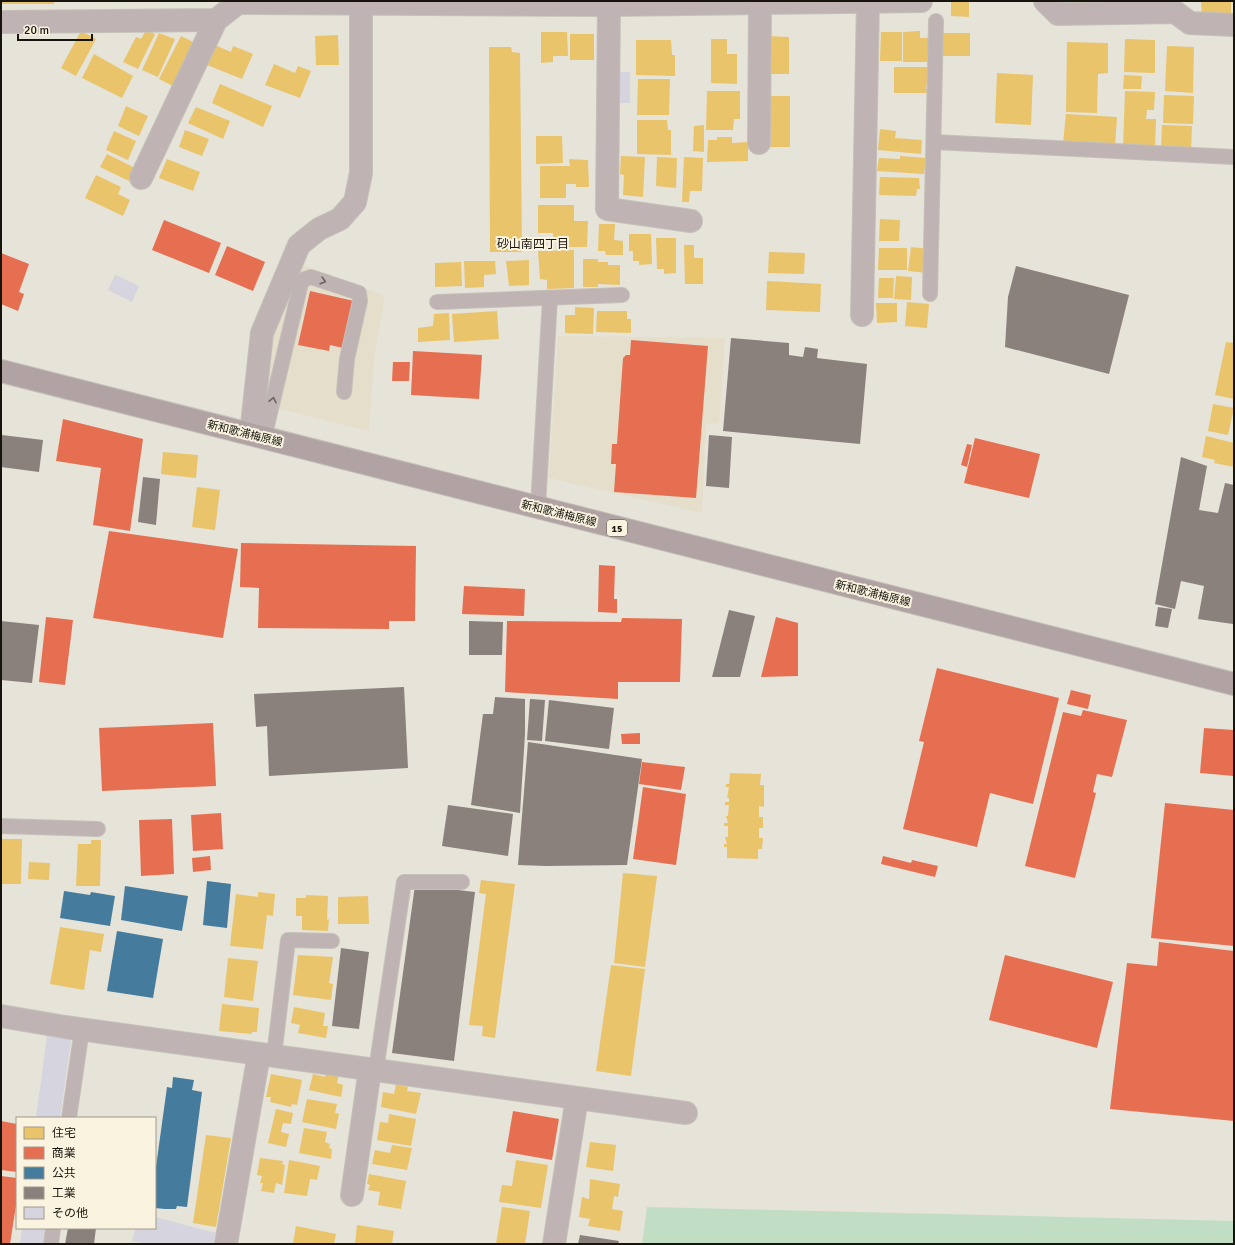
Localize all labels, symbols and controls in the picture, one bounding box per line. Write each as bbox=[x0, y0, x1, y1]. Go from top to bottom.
scale bar bbox=[18, 16, 92, 42]
text: 20 m bbox=[24, 23, 49, 38]
district label: 砂山南四丁目 bbox=[497, 237, 569, 252]
one-way arrow bbox=[319, 276, 326, 285]
one-way arrow bbox=[269, 397, 277, 403]
street label: 新和歌浦梅原線 bbox=[206, 418, 284, 449]
street label: 新和歌浦梅原線 bbox=[520, 498, 598, 529]
road number: 15 bbox=[607, 520, 627, 536]
street label: 新和歌浦梅原線 bbox=[834, 578, 912, 609]
legend bbox=[16, 1117, 156, 1229]
text: 住宅 bbox=[52, 1126, 76, 1141]
text: 商業 bbox=[52, 1146, 76, 1161]
text: 公共 bbox=[52, 1166, 76, 1181]
text: 工業 bbox=[52, 1186, 76, 1201]
text: その他 bbox=[52, 1206, 88, 1221]

